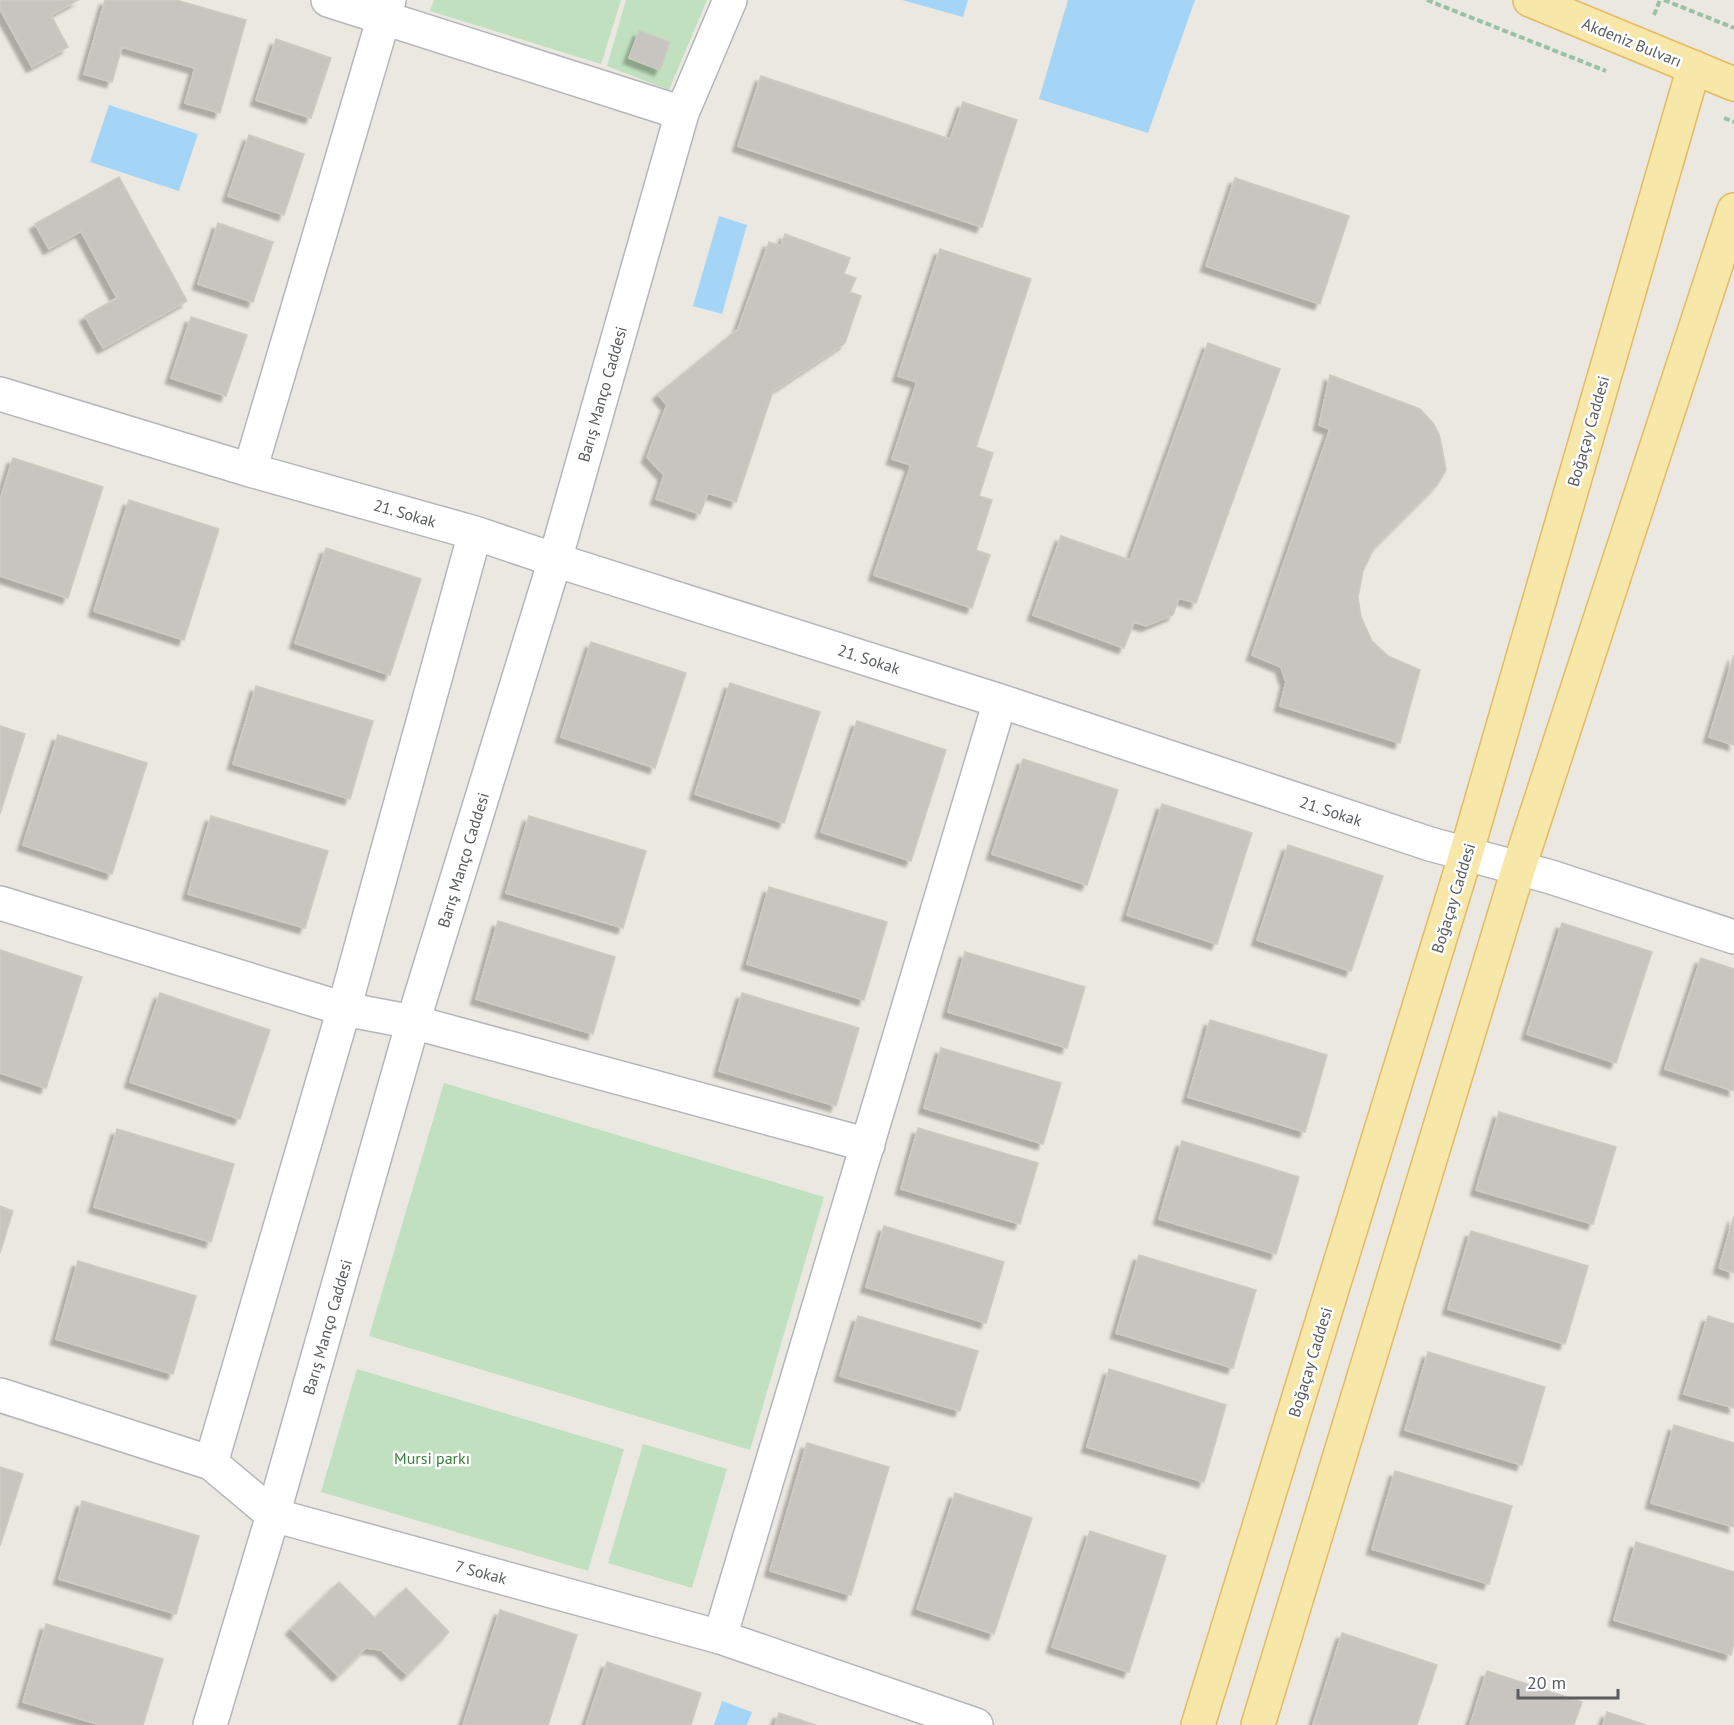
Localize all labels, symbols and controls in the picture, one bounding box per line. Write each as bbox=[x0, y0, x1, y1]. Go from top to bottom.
street label: Akdeniz Bulvarı bbox=[1579, 13, 1685, 71]
street label: Barış Manço Caddesi bbox=[573, 324, 631, 464]
street label: Boğaçay Caddesi bbox=[1563, 373, 1613, 489]
street label: 21. Sokak bbox=[371, 495, 439, 532]
street label: 21. Sokak bbox=[835, 640, 903, 679]
street label: Barış Manço Caddesi bbox=[433, 790, 493, 930]
street label: 21. Sokak bbox=[1297, 792, 1365, 831]
street label: Boğaçay Caddesi bbox=[1427, 841, 1479, 955]
street label: Barış Manço Caddesi bbox=[298, 1257, 356, 1397]
street label: Boğaçay Caddesi bbox=[1284, 1305, 1336, 1419]
park label: Mursi parkı bbox=[394, 1448, 470, 1468]
street label: 7 Sokak bbox=[453, 1556, 509, 1589]
scale bar bbox=[1518, 1662, 1618, 1700]
text: 20 m bbox=[1527, 1671, 1566, 1694]

